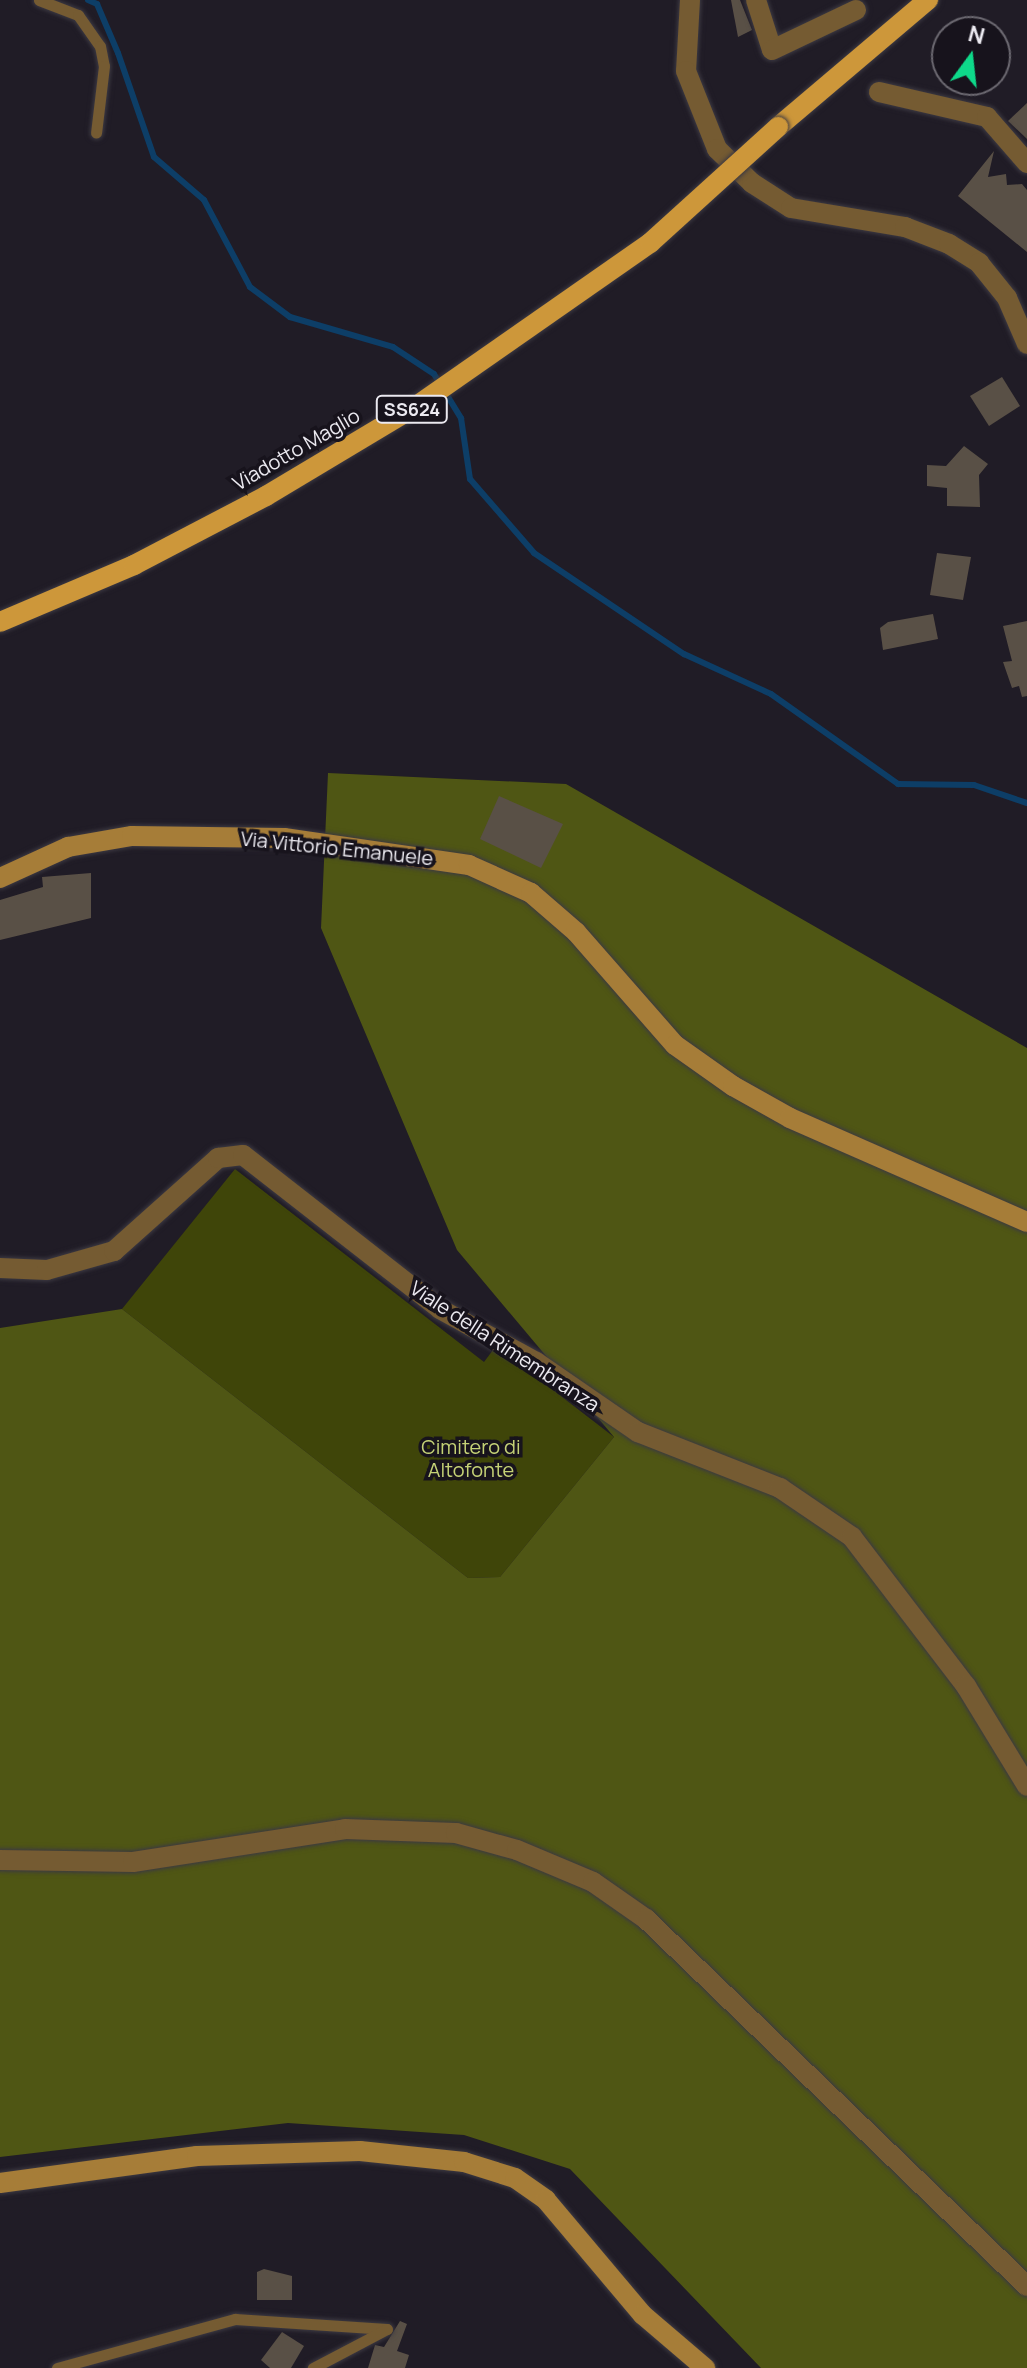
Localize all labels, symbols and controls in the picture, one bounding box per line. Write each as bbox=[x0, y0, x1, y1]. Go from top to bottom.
north arrow bbox=[931, 16, 1011, 96]
text: N bbox=[965, 18, 988, 51]
road number: SS624 bbox=[374, 395, 450, 423]
street label: Viadotto Maglio bbox=[228, 403, 364, 495]
street label: Via Vittorio Emanuele bbox=[240, 826, 434, 870]
street label: Viale della Rimembranza bbox=[406, 1276, 604, 1416]
park label: Cimitero di Altofonte bbox=[421, 1435, 521, 1482]

